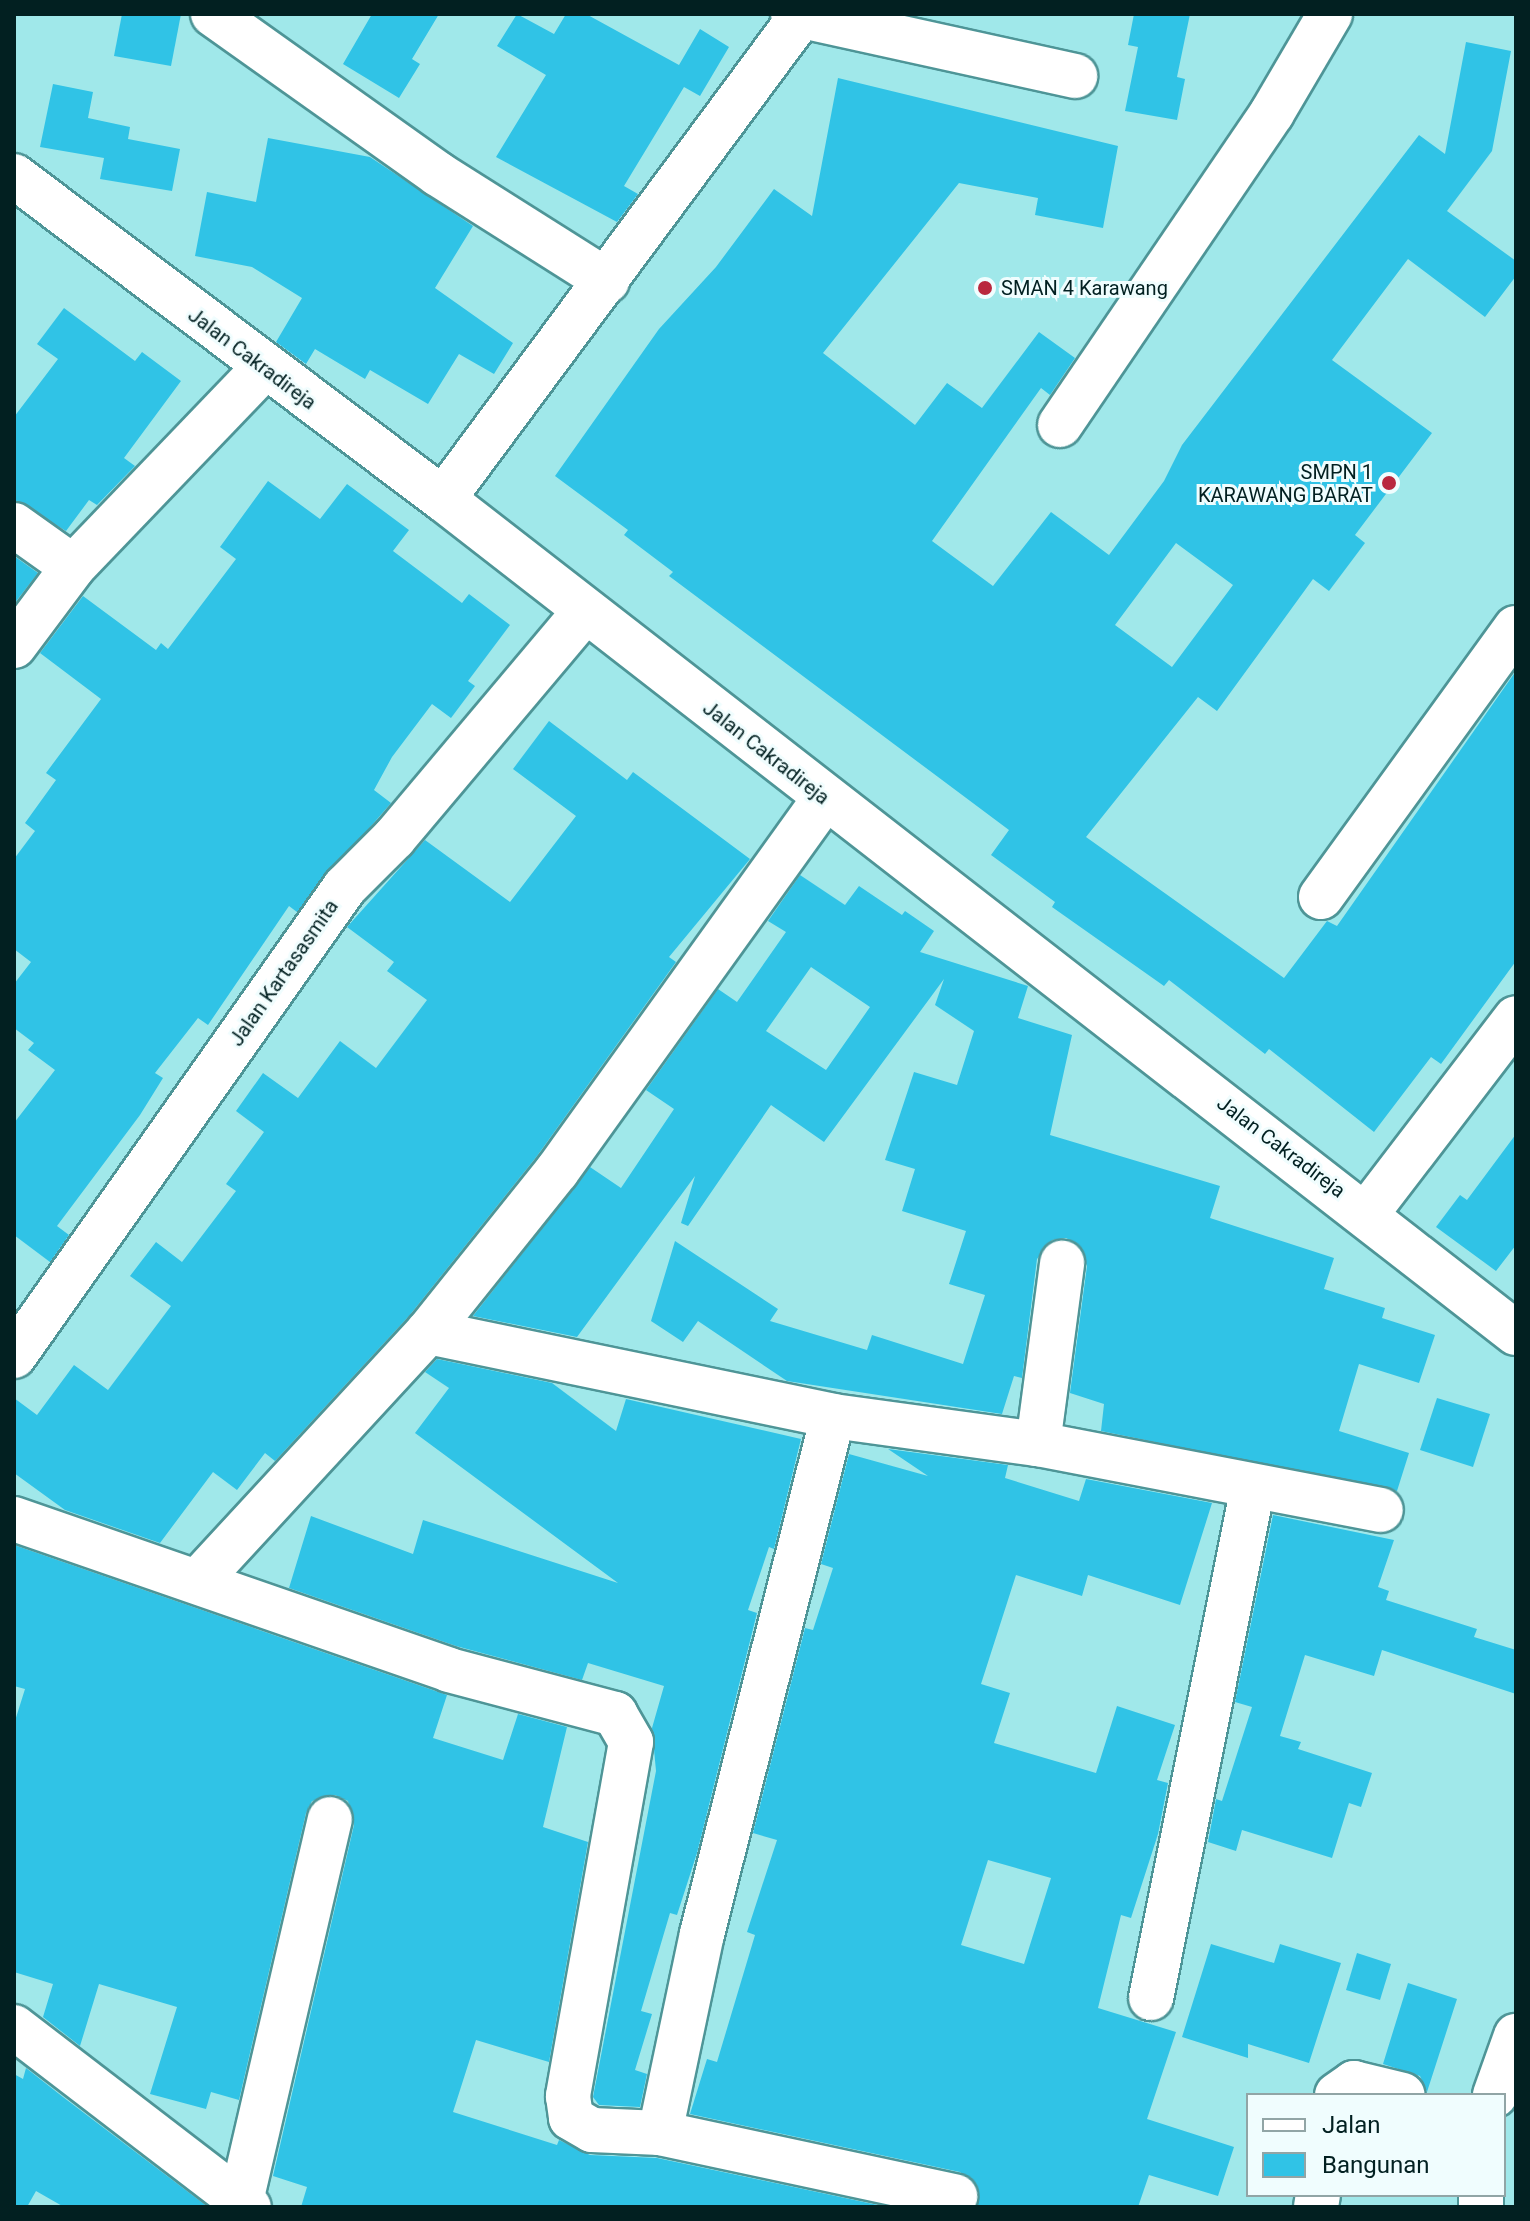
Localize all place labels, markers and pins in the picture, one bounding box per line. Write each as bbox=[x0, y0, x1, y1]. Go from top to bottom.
place label: SMAN 4 Karawang bbox=[1001, 276, 1168, 300]
marker: SMAN 4 Karawang bbox=[976, 279, 994, 297]
place label: SMPN 1 KARAWANG BARAT bbox=[1198, 460, 1373, 507]
marker: SMPN 1 KARAWANG BARAT bbox=[1380, 474, 1398, 492]

